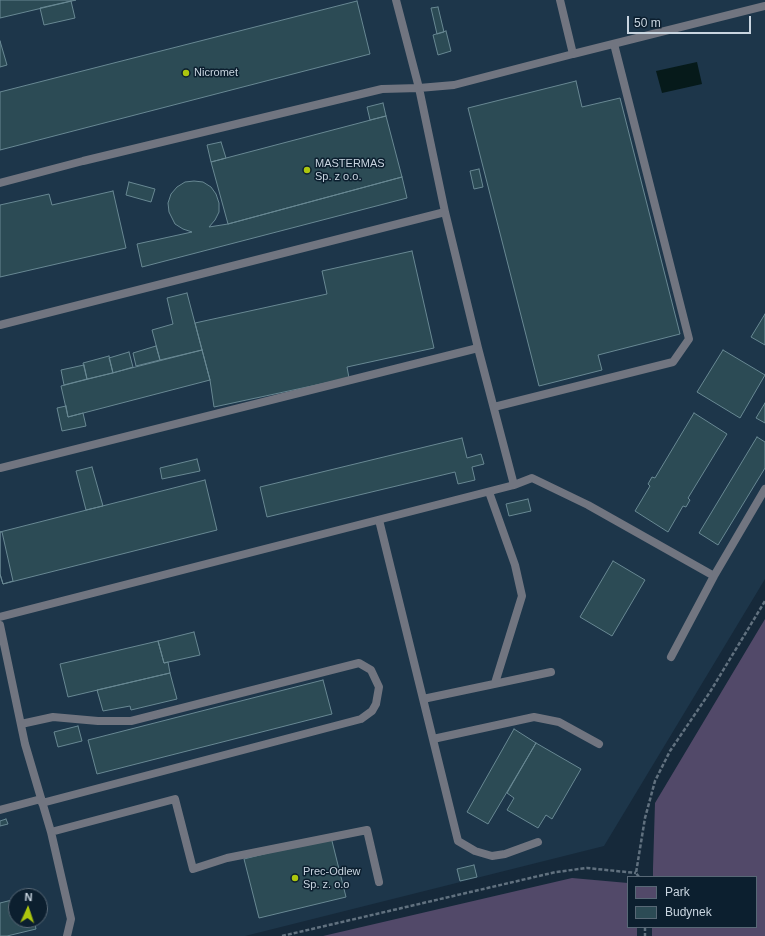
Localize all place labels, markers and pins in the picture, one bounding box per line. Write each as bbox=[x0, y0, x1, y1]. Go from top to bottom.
place label: Nicromet bbox=[194, 66, 238, 80]
marker: Nicromet bbox=[181, 68, 191, 78]
place label: MASTERMAS Sp. z o.o. bbox=[315, 157, 385, 183]
marker: MASTERMAS Sp. z o.o. bbox=[302, 165, 312, 175]
place label: Prec-Odlew Sp. z. o.o bbox=[303, 865, 360, 891]
marker: Prec-Odlew Sp. z. o.o bbox=[290, 873, 300, 883]

